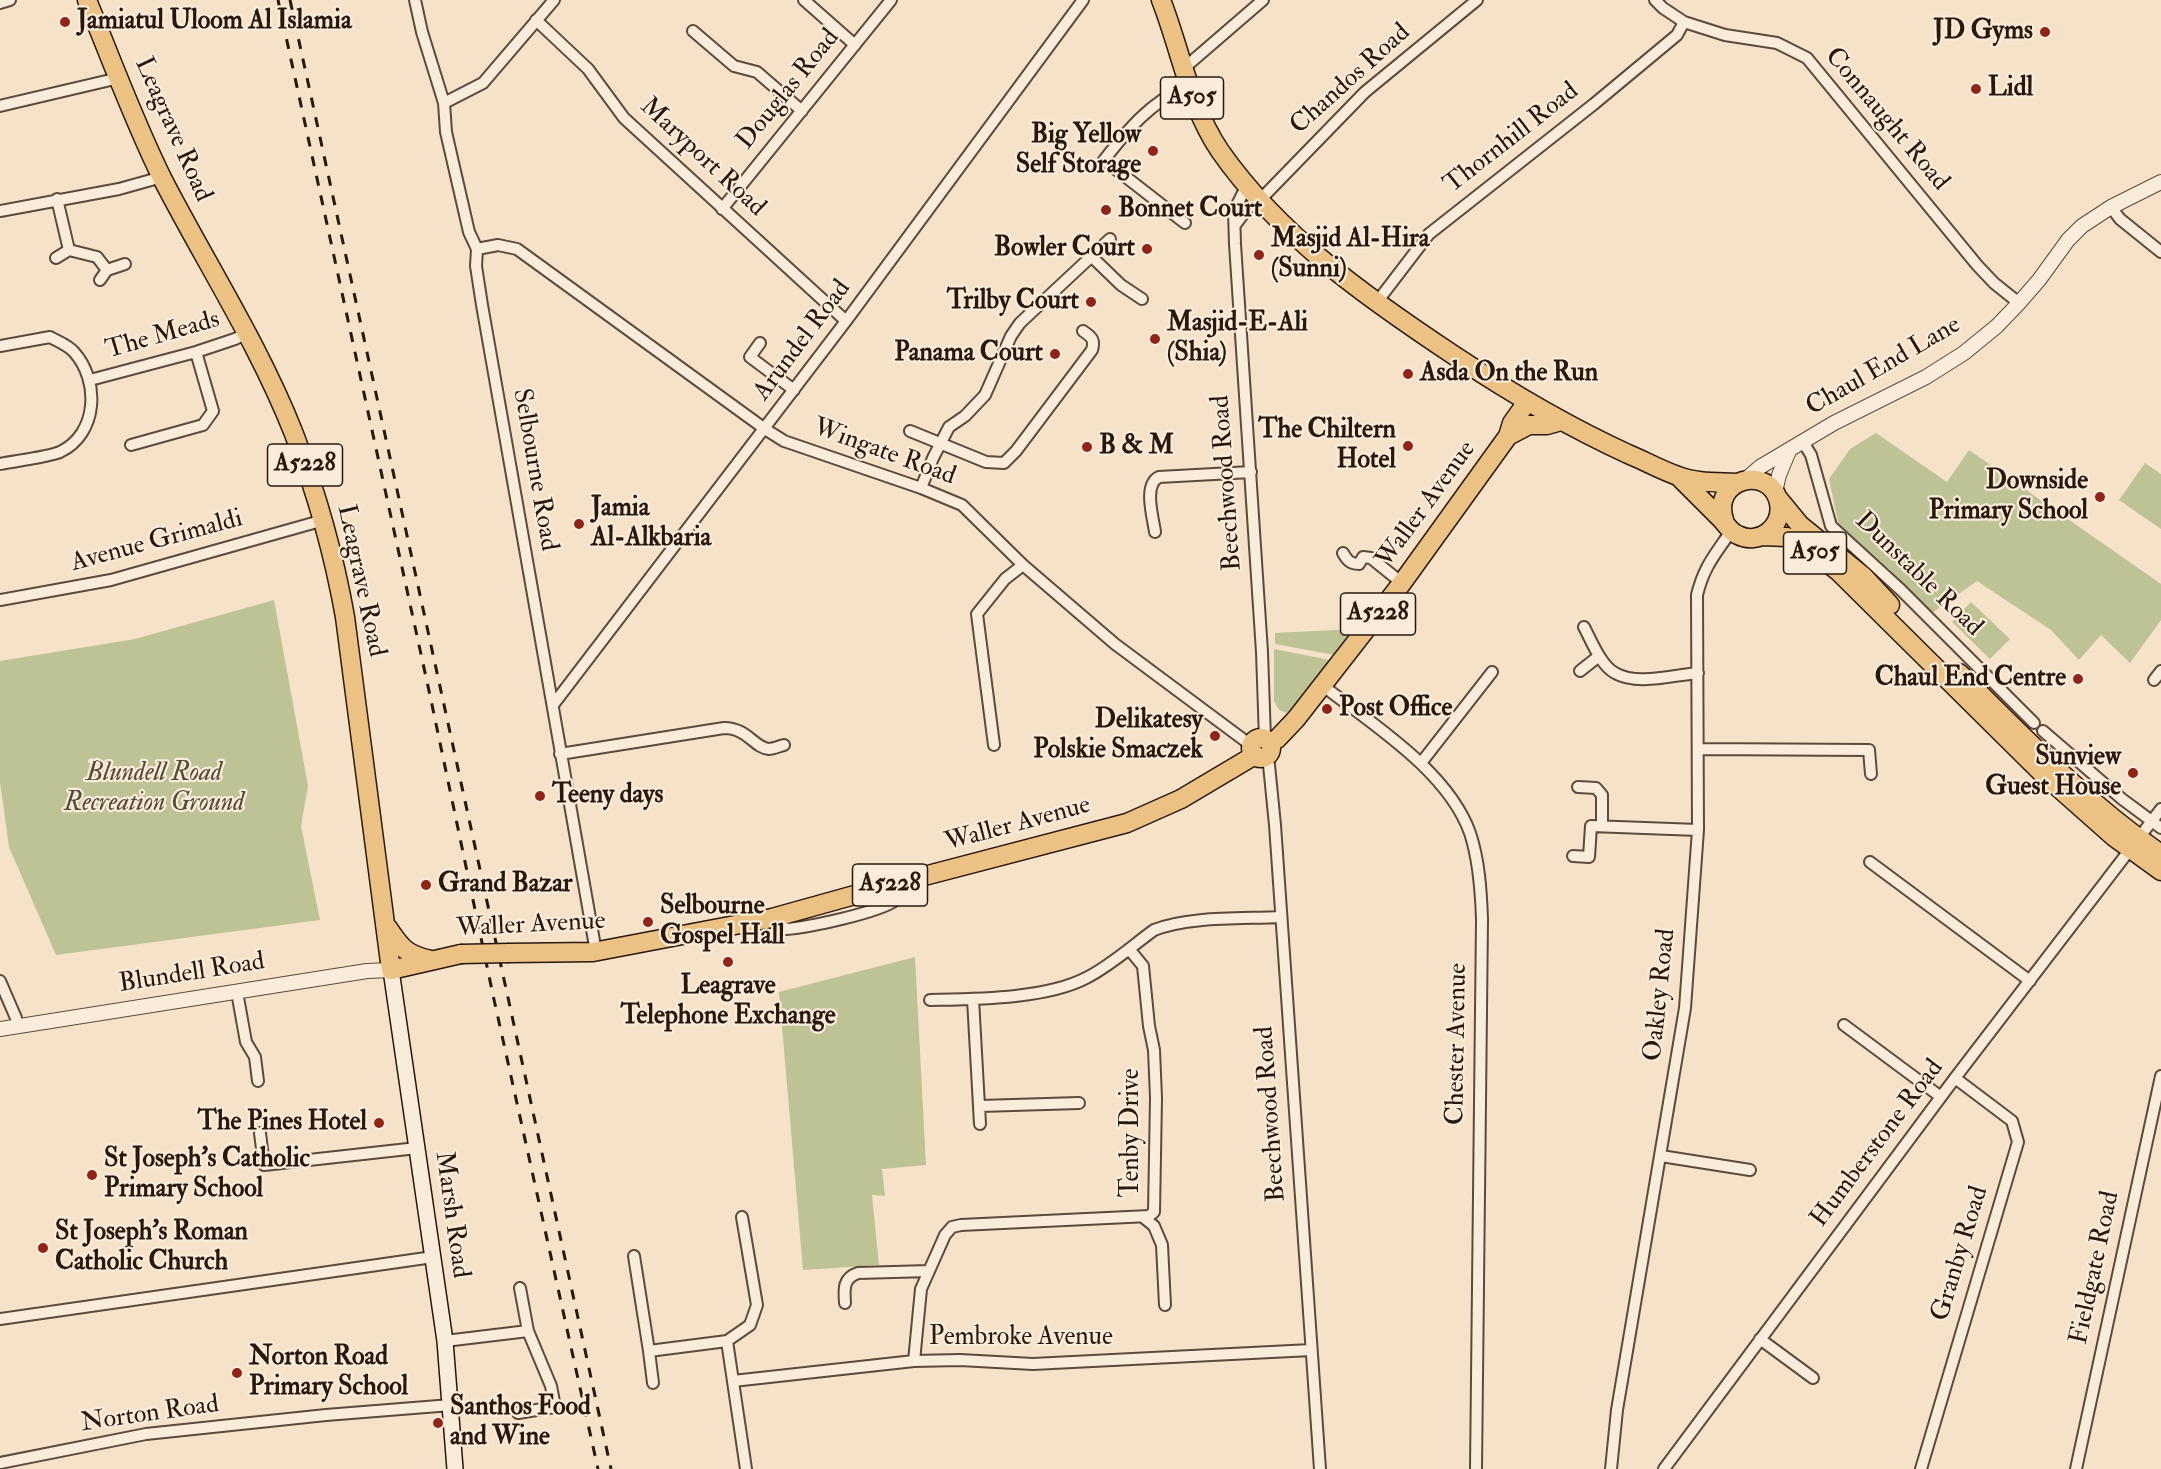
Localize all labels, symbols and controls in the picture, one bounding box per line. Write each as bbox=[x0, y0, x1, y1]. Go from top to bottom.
place label: Jamiatul Uloom Al Islamia bbox=[77, 6, 352, 38]
marker: Jamiatul Uloom Al Islamia bbox=[58, 15, 72, 29]
place label: JD Gyms bbox=[1933, 16, 2033, 48]
street label: Chandos Road bbox=[1285, 18, 1417, 142]
street label: Douglas Road bbox=[731, 23, 847, 157]
marker: JD Gyms bbox=[2038, 25, 2052, 39]
street label: Connaught Road bbox=[1817, 42, 1955, 198]
street label: Leagrave Road bbox=[126, 53, 218, 207]
place label: Lidl bbox=[1988, 73, 2033, 105]
road number: A505 bbox=[1160, 77, 1224, 119]
street label: Thornhill Road bbox=[1438, 77, 1586, 201]
marker: Lidl bbox=[1969, 82, 1983, 96]
street label: Maryport Road bbox=[633, 92, 771, 224]
place label: Big Yellow Self Storage bbox=[1016, 120, 1141, 182]
marker: Big Yellow Self Storage bbox=[1146, 144, 1160, 158]
place label: Bonnet Court bbox=[1118, 194, 1262, 226]
marker: Bonnet Court bbox=[1099, 203, 1113, 217]
place label: Masjid Al-Hira (Sunni) bbox=[1271, 224, 1429, 286]
place label: Bowler Court bbox=[994, 233, 1135, 265]
marker: Bowler Court bbox=[1140, 242, 1154, 256]
marker: Masjid Al-Hira (Sunni) bbox=[1252, 248, 1266, 262]
street label: Arundel Road bbox=[747, 274, 859, 408]
place label: Trilby Court bbox=[947, 286, 1079, 318]
marker: Trilby Court bbox=[1084, 295, 1098, 309]
street label: The Meads bbox=[102, 305, 224, 367]
place label: Masjid-E-Ali (Shia) bbox=[1167, 308, 1308, 370]
street label: Chaul End Lane bbox=[1801, 310, 1967, 424]
marker: Masjid-E-Ali (Shia) bbox=[1148, 332, 1162, 346]
place label: Panama Court bbox=[894, 338, 1043, 370]
marker: Panama Court bbox=[1048, 347, 1062, 361]
place label: Asda On the Run bbox=[1420, 358, 1598, 390]
marker: Asda On the Run bbox=[1401, 367, 1415, 381]
street label: Selbourne Road bbox=[504, 386, 564, 554]
street label: Beechwood Road bbox=[1206, 394, 1250, 572]
street label: Wingate Road bbox=[808, 413, 960, 493]
place label: The Chiltern Hotel bbox=[1258, 415, 1396, 476]
place label: B & M bbox=[1099, 431, 1174, 463]
street label: Waller Avenue bbox=[1370, 435, 1484, 575]
marker: The Chiltern Hotel bbox=[1401, 439, 1415, 453]
marker: B & M bbox=[1080, 440, 1094, 454]
road number: A5228 bbox=[268, 444, 342, 486]
place label: Downside Primary School bbox=[1929, 466, 2088, 528]
marker: Downside Primary School bbox=[2093, 490, 2107, 504]
place label: Jamia Al-Alkbaria bbox=[591, 493, 711, 554]
street label: Leagrave Road bbox=[329, 502, 391, 660]
street label: Avenue Grimaldi bbox=[68, 504, 246, 580]
street label: Dunstable Road bbox=[1847, 506, 1989, 644]
marker: Jamia Al-Alkbaria bbox=[572, 517, 586, 531]
road number: A505 bbox=[1784, 532, 1846, 574]
road number: A5228 bbox=[1340, 593, 1416, 635]
place label: Chaul End Centre bbox=[1875, 663, 2066, 695]
marker: Chaul End Centre bbox=[2071, 672, 2085, 686]
place label: Post Office bbox=[1339, 693, 1452, 725]
marker: Post Office bbox=[1320, 702, 1334, 716]
place label: Delikatesy Polskie Smaczek bbox=[1033, 705, 1203, 766]
marker: Delikatesy Polskie Smaczek bbox=[1208, 729, 1222, 743]
place label: Sunview Guest House bbox=[1985, 742, 2121, 804]
park label: Blundell Road Recreation Ground bbox=[64, 758, 244, 820]
marker: Sunview Guest House bbox=[2126, 766, 2140, 780]
place label: Teeny days bbox=[552, 780, 663, 812]
marker: Teeny days bbox=[533, 789, 547, 803]
street label: Waller Avenue bbox=[942, 791, 1094, 859]
road number: A5228 bbox=[852, 864, 928, 906]
place label: Grand Bazar bbox=[438, 869, 573, 901]
marker: Grand Bazar bbox=[419, 878, 433, 892]
place label: Selbourne Gospel Hall bbox=[660, 891, 785, 952]
street label: Waller Avenue bbox=[456, 907, 606, 945]
marker: Selbourne Gospel Hall bbox=[641, 915, 655, 929]
street label: Oakley Road bbox=[1639, 927, 1683, 1063]
street label: Blundell Road bbox=[117, 947, 267, 1001]
marker: Leagrave Telephone Exchange bbox=[721, 955, 735, 969]
street label: Chester Avenue bbox=[1441, 963, 1475, 1125]
place label: Leagrave Telephone Exchange bbox=[620, 971, 836, 1032]
street label: Beechwood Road bbox=[1250, 1025, 1294, 1203]
street label: Humberstone Road bbox=[1805, 1054, 1951, 1234]
street label: Tenby Drive bbox=[1116, 1068, 1148, 1198]
place label: The Pines Hotel bbox=[198, 1107, 367, 1139]
marker: The Pines Hotel bbox=[372, 1116, 386, 1130]
place label: St Joseph's Catholic Primary School bbox=[104, 1144, 310, 1206]
street label: Marsh Road bbox=[427, 1150, 475, 1280]
marker: St Joseph's Catholic Primary School bbox=[85, 1168, 99, 1182]
street label: Granby Road bbox=[1926, 1183, 1996, 1325]
street label: Fieldgate Road bbox=[2065, 1189, 2127, 1347]
place label: St Joseph's Roman Catholic Church bbox=[55, 1217, 248, 1278]
marker: St Joseph's Roman Catholic Church bbox=[36, 1241, 50, 1255]
street label: Pembroke Avenue bbox=[929, 1322, 1113, 1354]
place label: Norton Road Primary School bbox=[249, 1342, 408, 1404]
marker: Norton Road Primary School bbox=[230, 1366, 244, 1380]
street label: Norton Road bbox=[79, 1390, 221, 1440]
place label: Santhos Food and Wine bbox=[450, 1392, 591, 1454]
marker: Santhos Food and Wine bbox=[431, 1416, 445, 1430]

